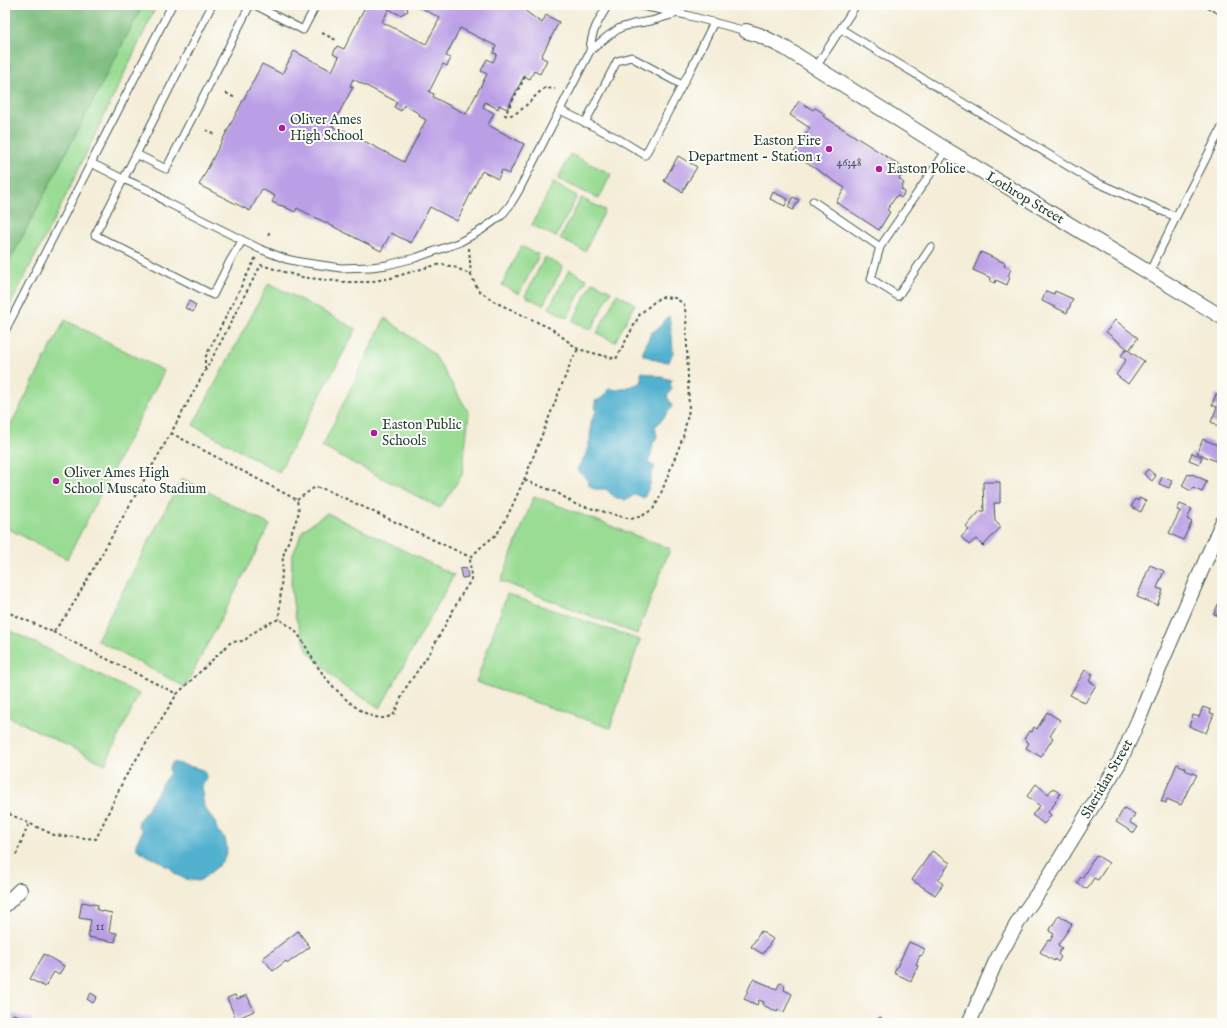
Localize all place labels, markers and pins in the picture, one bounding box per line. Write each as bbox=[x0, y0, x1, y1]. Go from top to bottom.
place label: Oliver Ames High School bbox=[290, 111, 363, 145]
marker: Oliver Ames High School bbox=[277, 123, 287, 133]
place label: Easton Fire Department - Station 1 bbox=[688, 132, 822, 166]
marker: Easton Fire Department - Station 1 bbox=[824, 144, 834, 154]
place label: Easton Police bbox=[887, 160, 966, 178]
marker: Easton Police bbox=[874, 164, 884, 174]
place label: Easton Public Schools bbox=[382, 416, 462, 450]
marker: Easton Public Schools bbox=[369, 428, 379, 438]
place label: Oliver Ames High School Muscato Stadium bbox=[64, 464, 207, 498]
marker: Oliver Ames High School Muscato Stadium bbox=[51, 476, 61, 486]

